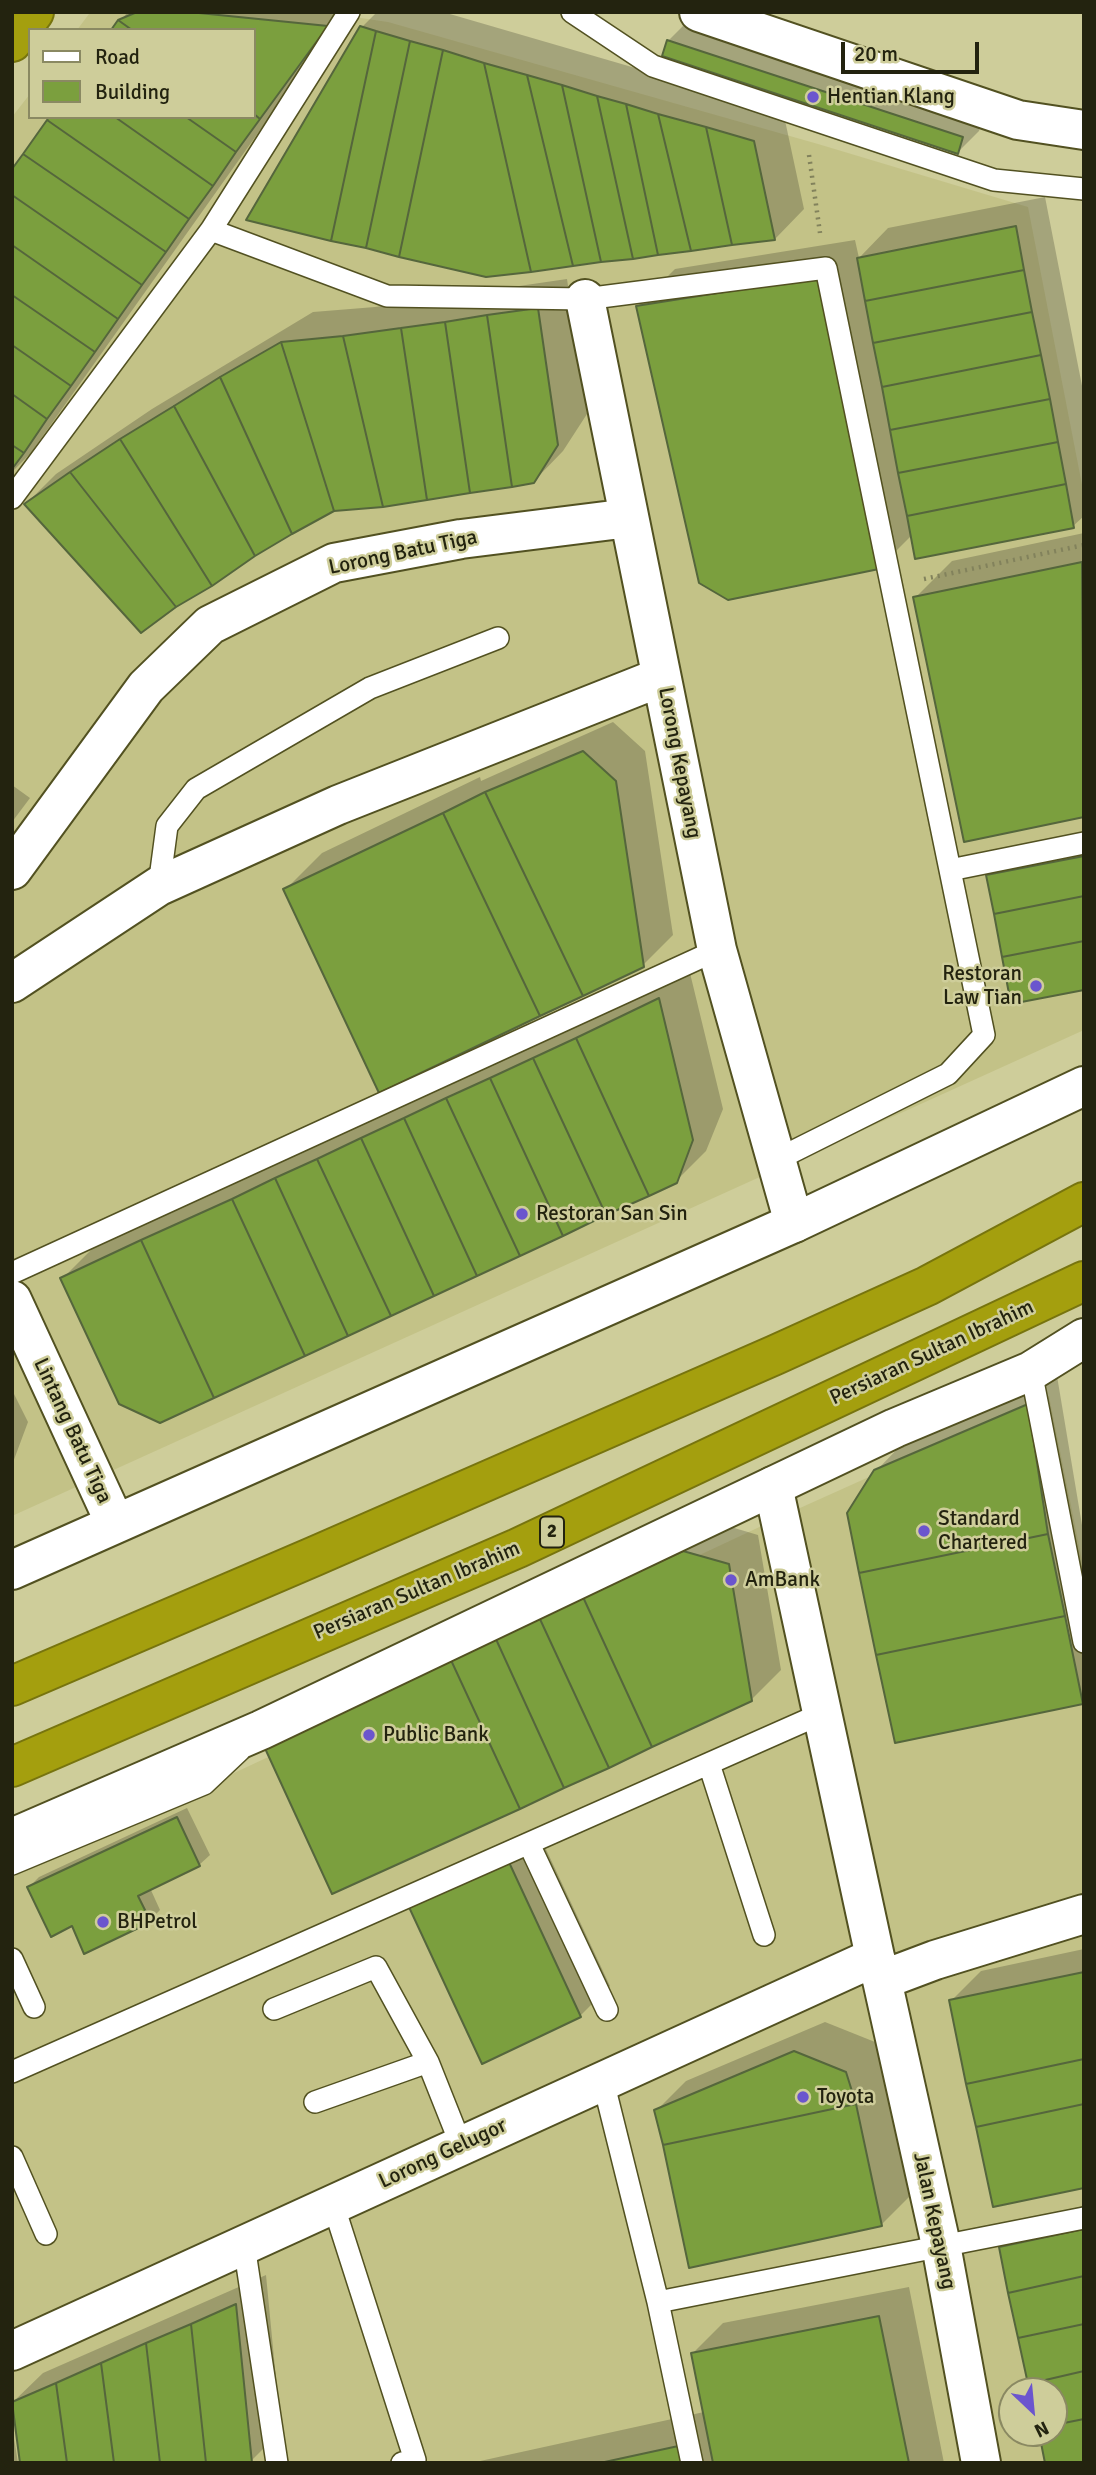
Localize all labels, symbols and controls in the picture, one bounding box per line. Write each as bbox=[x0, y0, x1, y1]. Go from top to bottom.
legend bbox=[28, 28, 256, 119]
scale bar bbox=[844, 28, 982, 72]
text: 20 m bbox=[854, 41, 898, 67]
text: Road bbox=[95, 44, 140, 70]
text: Building bbox=[95, 79, 170, 105]
place label: Hentian Klang bbox=[827, 84, 955, 110]
marker: Hentian Klang bbox=[805, 89, 821, 105]
street label: Lorong Batu Tiga bbox=[326, 525, 480, 581]
street label: Lorong Kepayang bbox=[652, 685, 706, 841]
place label: Restoran Law Tian bbox=[942, 961, 1022, 1011]
marker: Restoran Law Tian bbox=[1028, 978, 1044, 994]
place label: Restoran San Sin bbox=[536, 1201, 688, 1227]
marker: Restoran San Sin bbox=[514, 1206, 530, 1222]
street label: Persiaran Sultan Ibrahim bbox=[826, 1295, 1038, 1411]
street label: Lintang Batu Tiga bbox=[27, 1354, 117, 1508]
place label: Standard Chartered bbox=[938, 1506, 1028, 1556]
road number: 2 bbox=[540, 1516, 564, 1548]
marker: Standard Chartered bbox=[916, 1523, 932, 1539]
street label: Persiaran Sultan Ibrahim bbox=[310, 1536, 524, 1646]
place label: AmBank bbox=[745, 1567, 820, 1593]
marker: AmBank bbox=[723, 1572, 739, 1588]
place label: Public Bank bbox=[383, 1722, 489, 1748]
marker: Public Bank bbox=[361, 1727, 377, 1743]
place label: BHPetrol bbox=[117, 1909, 197, 1935]
marker: BHPetrol bbox=[95, 1914, 111, 1930]
place label: Toyota bbox=[817, 2084, 874, 2110]
marker: Toyota bbox=[795, 2089, 811, 2105]
street label: Lorong Gelugor bbox=[375, 2113, 511, 2195]
street label: Jalan Kepayang bbox=[907, 2150, 961, 2292]
north arrow bbox=[998, 2377, 1068, 2447]
text: N bbox=[1030, 2415, 1053, 2443]

